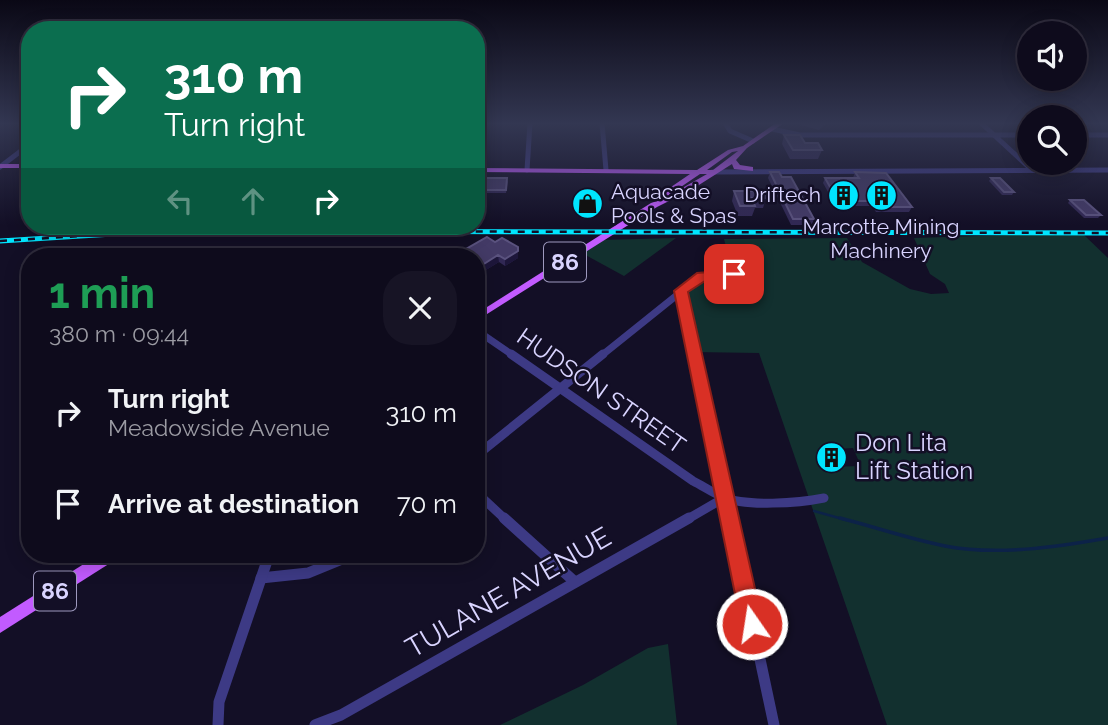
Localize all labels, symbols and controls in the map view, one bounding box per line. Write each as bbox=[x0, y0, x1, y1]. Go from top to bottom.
map controls bbox=[1017, 21, 1087, 175]
button: sound bbox=[1017, 21, 1087, 91]
text: 310 m bbox=[164, 47, 303, 104]
icon: right bbox=[49, 49, 140, 140]
button: search bbox=[1017, 105, 1087, 175]
text: Turn right bbox=[164, 106, 305, 143]
building icon: Driftech bbox=[827, 178, 861, 212]
building icon: Marcotte Mining Machinery bbox=[864, 178, 898, 212]
place label: Aquacade Pools & Spas bbox=[611, 179, 737, 228]
icon: left bbox=[161, 182, 199, 220]
icon: ahead bbox=[234, 182, 272, 220]
icon: right bbox=[307, 182, 345, 220]
place label: Driftech bbox=[744, 182, 821, 207]
shop icon: Aquacade Pools & Spas bbox=[571, 187, 605, 221]
place label: Marcotte Mining Machinery bbox=[802, 214, 960, 263]
road number: 86 bbox=[544, 243, 586, 282]
pin bbox=[704, 244, 764, 304]
icon: arrive bbox=[715, 255, 753, 293]
text: 1 min bbox=[49, 269, 155, 318]
button: close bbox=[383, 271, 457, 345]
text: 380 m · 09:44 bbox=[49, 320, 189, 347]
street label: HUDSON STREET bbox=[511, 322, 691, 460]
text: Turn right bbox=[108, 384, 229, 414]
icon: right bbox=[49, 394, 87, 432]
text: 310 m bbox=[386, 398, 457, 428]
text: Meadowside Avenue bbox=[108, 414, 330, 441]
place label: Don Lita Lift Station bbox=[855, 428, 973, 485]
building icon: Don Lita Lift Station bbox=[815, 440, 849, 474]
icon: arrive bbox=[49, 485, 87, 523]
text: Arrive at destination bbox=[108, 489, 359, 519]
text: 70 m bbox=[397, 489, 457, 519]
street label: TULANE AVENUE bbox=[400, 520, 617, 665]
road number: 86 bbox=[34, 572, 76, 610]
position arrow bbox=[715, 587, 789, 661]

